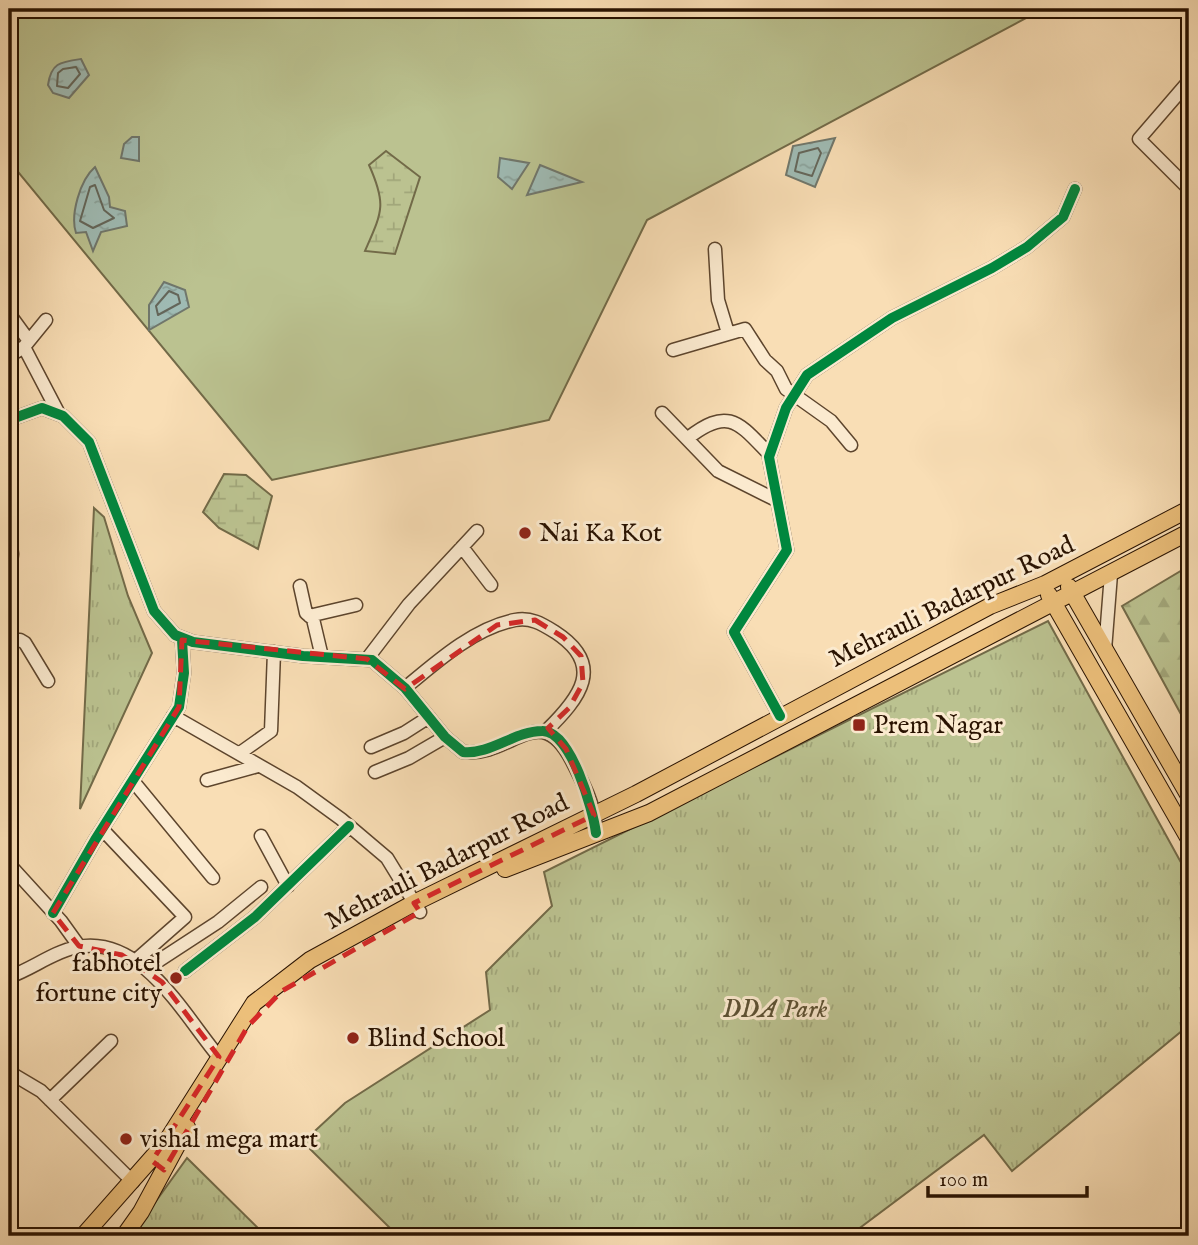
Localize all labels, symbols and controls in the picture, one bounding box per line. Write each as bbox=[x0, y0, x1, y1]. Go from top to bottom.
place label: Nai Ka Kot bbox=[539, 517, 662, 550]
marker: Nai Ka Kot bbox=[517, 525, 533, 541]
street label: Mehrauli Badarpur Road bbox=[824, 528, 1080, 676]
place label: Prem Nagar bbox=[873, 709, 1004, 742]
marker: Prem Nagar bbox=[851, 717, 867, 733]
street label: Mehrauli Badarpur Road bbox=[320, 786, 574, 938]
place label: fabhotel fortune city bbox=[36, 947, 163, 1010]
marker: fabhotel fortune city bbox=[168, 970, 184, 986]
park label: DDA Park bbox=[723, 993, 828, 1026]
place label: Blind School bbox=[367, 1022, 506, 1055]
marker: Blind School bbox=[345, 1030, 361, 1046]
place label: vishal mega mart bbox=[140, 1123, 318, 1156]
marker: vishal mega mart bbox=[118, 1131, 134, 1147]
scale bar bbox=[928, 1154, 1088, 1198]
text: 100 m bbox=[939, 1167, 988, 1194]

